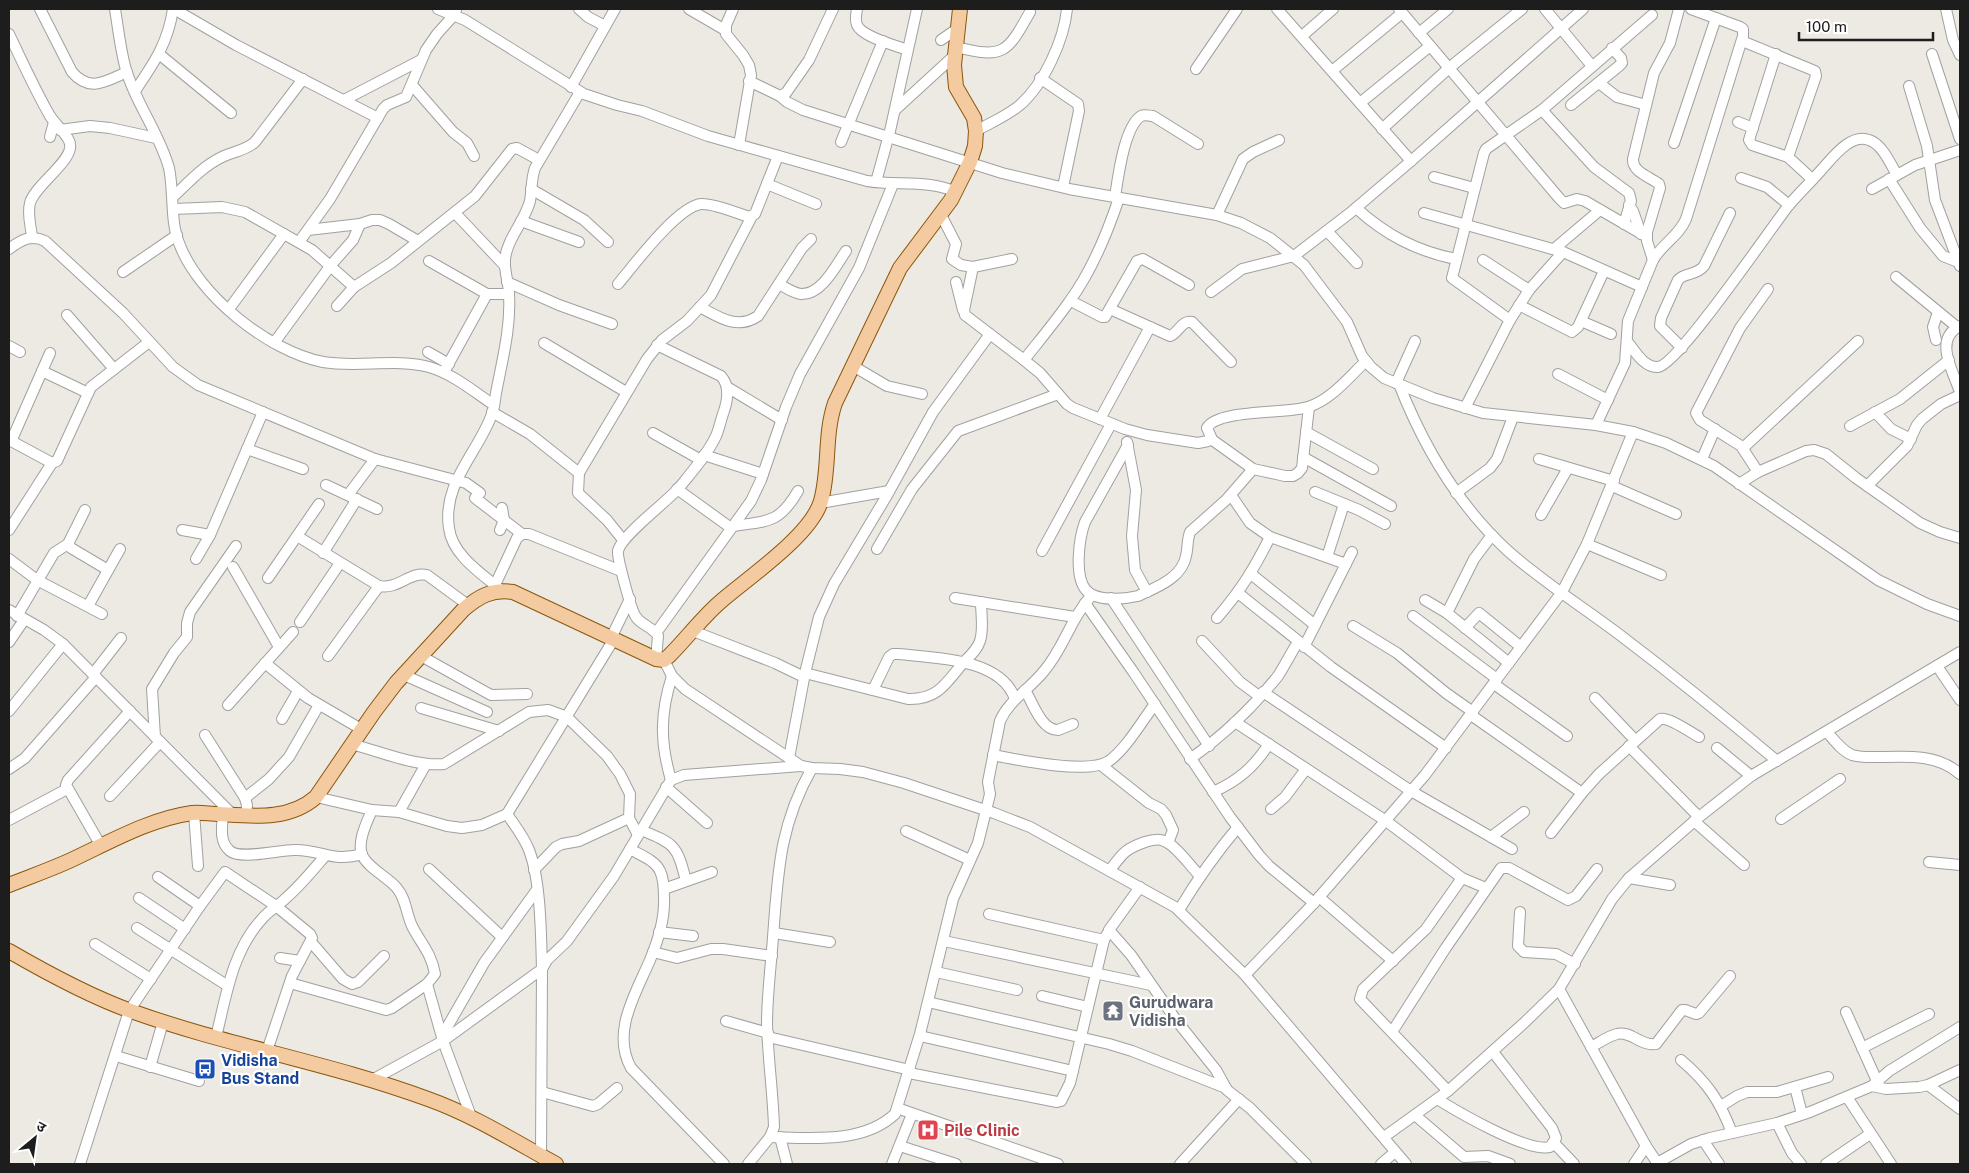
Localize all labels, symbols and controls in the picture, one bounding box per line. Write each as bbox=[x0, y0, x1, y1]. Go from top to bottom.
scale bar bbox=[1799, 10, 1933, 42]
text: 100 m bbox=[1806, 18, 1847, 35]
place label: Gurudwara Vidisha bbox=[1129, 993, 1213, 1030]
temple icon: Gurudwara Vidisha bbox=[1101, 999, 1125, 1023]
place label: Vidisha Bus Stand bbox=[221, 1051, 299, 1088]
bus stop icon: Vidisha Bus Stand bbox=[193, 1057, 217, 1081]
north arrow bbox=[10, 1113, 60, 1163]
text: उ bbox=[34, 1118, 49, 1136]
hospital icon: Pile Clinic bbox=[916, 1118, 940, 1142]
place label: Pile Clinic bbox=[944, 1121, 1020, 1140]

